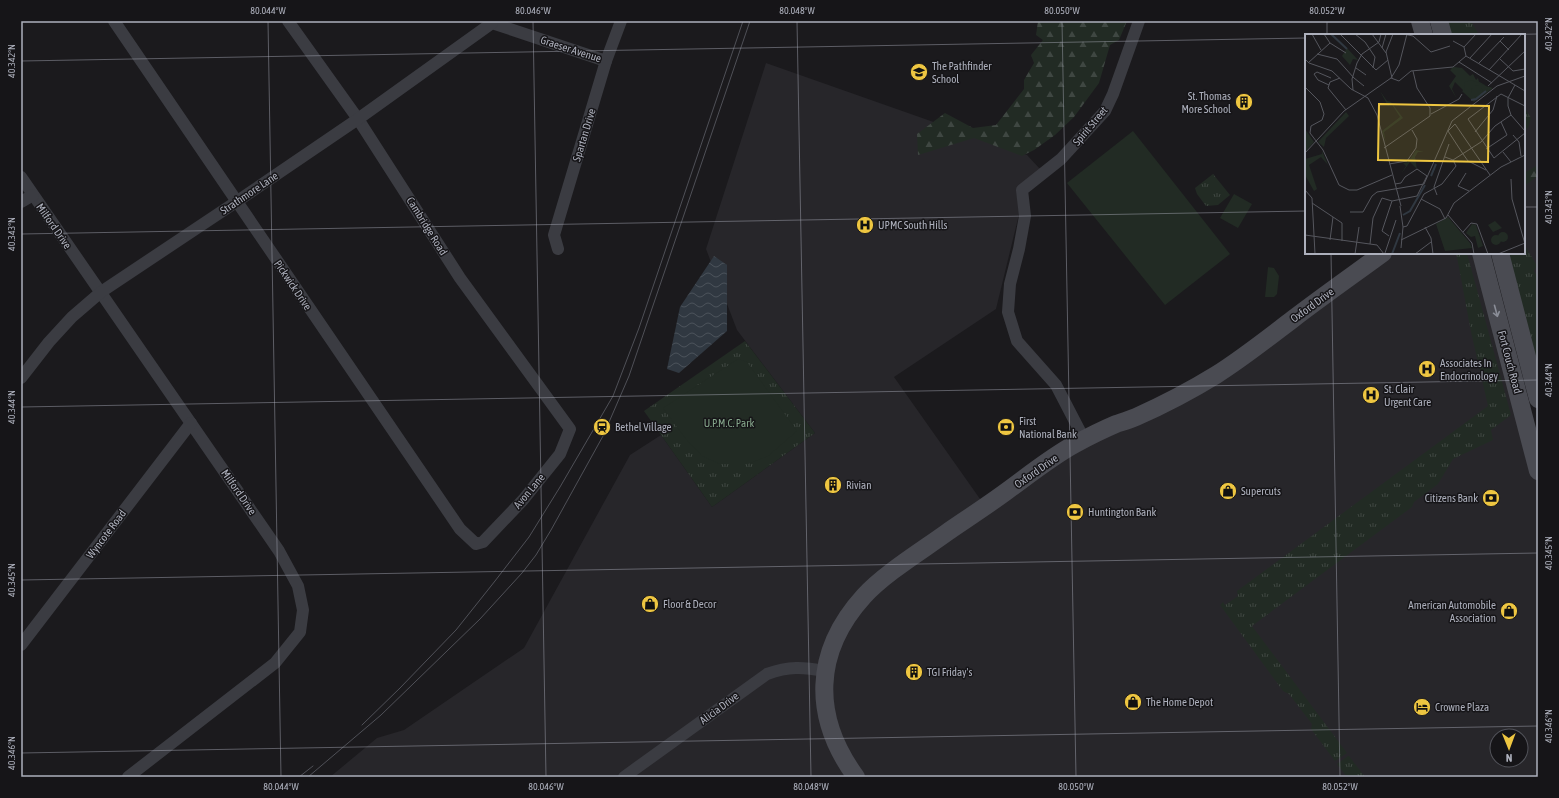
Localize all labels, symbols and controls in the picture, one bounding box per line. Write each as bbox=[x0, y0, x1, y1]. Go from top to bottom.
text: 80.044°W bbox=[250, 5, 286, 16]
text: 80.046°W bbox=[515, 5, 551, 16]
text: 80.048°W bbox=[779, 5, 815, 16]
text: 80.050°W bbox=[1044, 5, 1080, 16]
text: 80.052°W bbox=[1309, 5, 1345, 16]
text: 40.342°N bbox=[1543, 17, 1554, 51]
street label: Graeser Avenue bbox=[539, 34, 603, 64]
inset map bbox=[1305, 34, 1525, 254]
text: 40.342°N bbox=[6, 44, 17, 78]
place label: The Pathfinder School bbox=[932, 60, 992, 85]
school or university icon: The Pathfinder School bbox=[909, 62, 929, 82]
place label: St. Thomas More School bbox=[1181, 90, 1231, 115]
building icon: St. Thomas More School bbox=[1234, 92, 1254, 112]
street label: Spirit Street bbox=[1070, 104, 1110, 148]
street label: Spartan Drive bbox=[570, 107, 598, 163]
street label: Strathmore Lane bbox=[218, 169, 280, 217]
text: 40.343°N bbox=[1543, 190, 1554, 224]
street label: Cambridge Road bbox=[404, 195, 450, 257]
street label: Milford Drive bbox=[34, 201, 74, 251]
hospital icon: UPMC South Hills bbox=[855, 215, 875, 235]
text: 40.343°N bbox=[6, 217, 17, 251]
place label: UPMC South Hills bbox=[878, 219, 948, 231]
street label: Pickwick Drive bbox=[272, 258, 314, 312]
street label: Oxford Drive bbox=[1288, 285, 1336, 325]
one-way arrow bbox=[1493, 304, 1500, 317]
street label: Fort Couch Road bbox=[1496, 329, 1524, 395]
place label: Associates In Endocrinology bbox=[1440, 357, 1498, 382]
hospital icon: Associates In Endocrinology bbox=[1417, 359, 1437, 379]
text: 40.344°N bbox=[1543, 363, 1554, 397]
place label: St. Clair Urgent Care bbox=[1384, 383, 1431, 408]
hospital icon: St. Clair Urgent Care bbox=[1361, 385, 1381, 405]
text: 40.344°N bbox=[6, 390, 17, 424]
place label: First National Bank bbox=[1019, 415, 1077, 440]
station icon: Bethel Village bbox=[592, 417, 612, 437]
park label: U.P.M.C. Park bbox=[704, 417, 754, 429]
bank icon: First National Bank bbox=[996, 417, 1016, 437]
place label: Bethel Village bbox=[615, 421, 672, 433]
street label: Oxford Drive bbox=[1012, 452, 1060, 490]
street label: Milford Drive bbox=[219, 467, 259, 517]
street label: Avon Lane bbox=[511, 471, 547, 511]
building icon: Rivian bbox=[823, 475, 843, 495]
place label: Rivian bbox=[846, 479, 872, 491]
shop icon: Supercuts bbox=[1218, 481, 1238, 501]
place label: Supercuts bbox=[1241, 485, 1281, 497]
bank icon: Citizens Bank bbox=[1481, 488, 1501, 508]
place label: Citizens Bank bbox=[1425, 492, 1478, 504]
bank icon: Huntington Bank bbox=[1065, 502, 1085, 522]
place label: Huntington Bank bbox=[1088, 506, 1157, 518]
street label: Wyncote Road bbox=[84, 507, 128, 561]
text: 40.345°N bbox=[1543, 536, 1554, 570]
text: 40.345°N bbox=[6, 563, 17, 597]
shop icon: Floor & Decor bbox=[640, 594, 660, 614]
place label: Floor & Decor bbox=[663, 598, 717, 610]
place label: American Automobile Association bbox=[1408, 599, 1496, 624]
shop icon: American Automobile Association bbox=[1499, 601, 1519, 621]
building icon: TGI Friday's bbox=[904, 662, 924, 682]
place label: TGI Friday's bbox=[927, 666, 972, 678]
street label: Alicia Drive bbox=[697, 690, 741, 726]
shop icon: The Home Depot bbox=[1123, 692, 1143, 712]
place label: The Home Depot bbox=[1146, 696, 1213, 708]
hotel icon: Crowne Plaza bbox=[1412, 697, 1432, 717]
place label: Crowne Plaza bbox=[1435, 701, 1489, 713]
text: 40.346°N bbox=[1543, 709, 1554, 743]
north arrow bbox=[1489, 728, 1529, 768]
text: 40.346°N bbox=[6, 736, 17, 770]
text: N bbox=[1506, 752, 1513, 764]
text: 80.044°W bbox=[263, 781, 299, 792]
text: 80.046°W bbox=[528, 781, 564, 792]
text: 80.048°W bbox=[793, 781, 829, 792]
text: 80.050°W bbox=[1058, 781, 1094, 792]
text: 80.052°W bbox=[1322, 781, 1358, 792]

